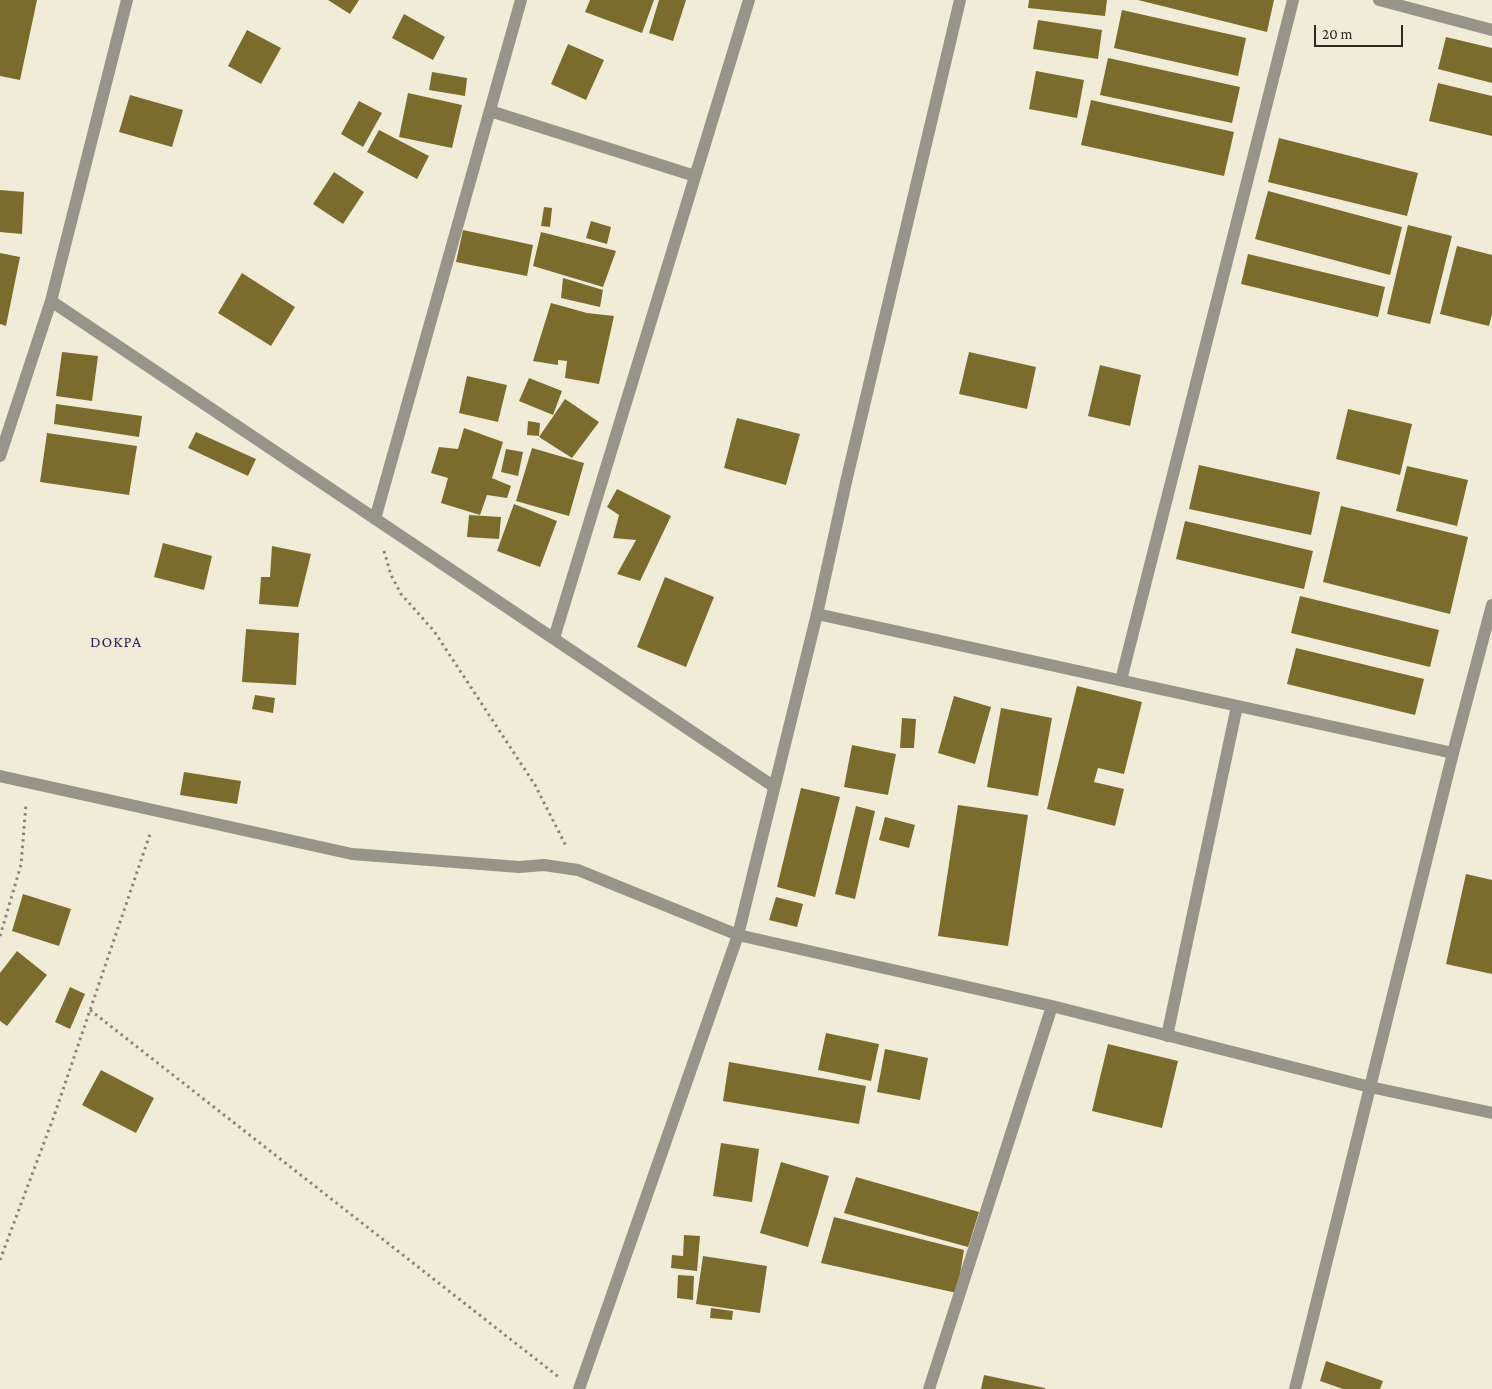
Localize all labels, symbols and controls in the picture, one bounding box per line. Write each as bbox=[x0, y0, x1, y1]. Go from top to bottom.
scale bar bbox=[1317, 15, 1406, 47]
text: 20 m bbox=[1322, 26, 1353, 42]
district label: DOKPA bbox=[89, 632, 143, 652]

